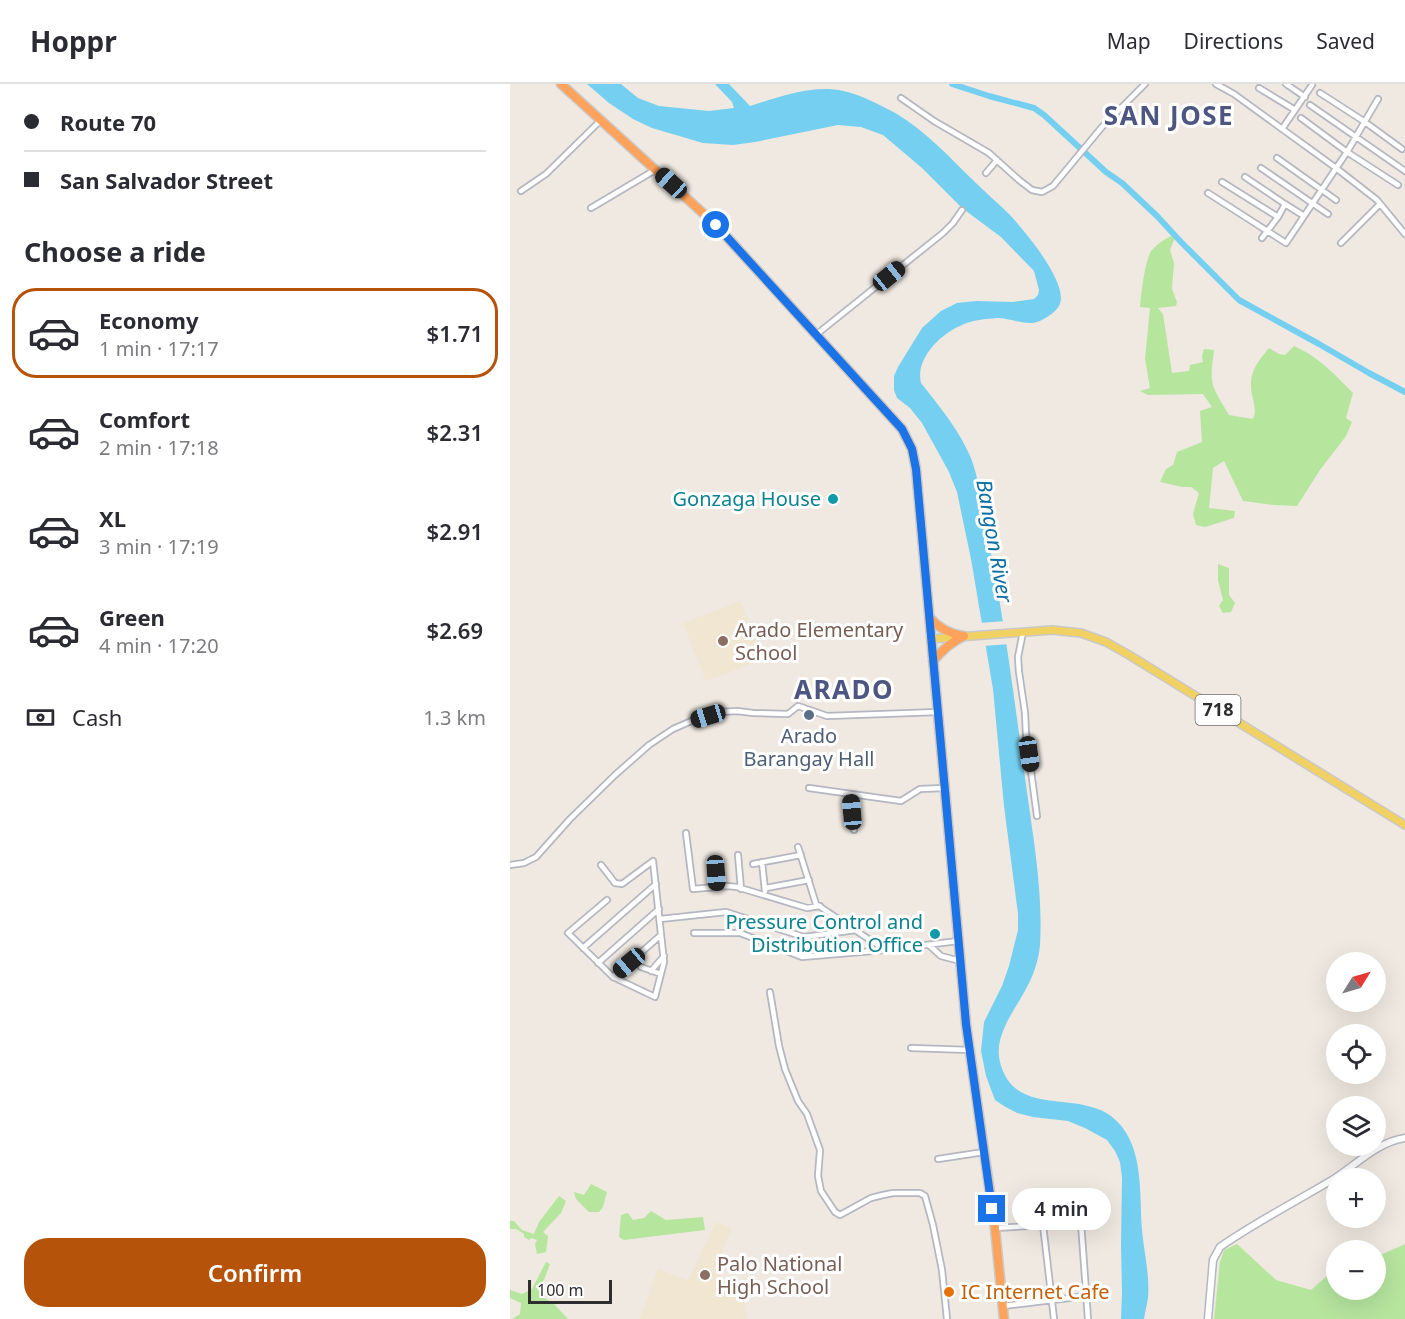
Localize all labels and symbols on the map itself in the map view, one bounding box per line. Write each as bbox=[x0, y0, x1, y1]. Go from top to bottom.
district label: SAN JOSE bbox=[1104, 97, 1234, 133]
car bbox=[652, 164, 690, 202]
route start bbox=[702, 211, 729, 238]
car bbox=[869, 258, 909, 294]
water label: Bangon River bbox=[970, 477, 1020, 606]
place label: Gonzaga House bbox=[673, 485, 821, 512]
marker: Gonzaga House bbox=[826, 492, 840, 506]
place label: Arado Elementary School bbox=[735, 616, 904, 666]
marker: Arado Elementary School bbox=[716, 634, 730, 648]
district label: ARADO bbox=[794, 671, 894, 707]
road number: 718 bbox=[1196, 695, 1240, 725]
car bbox=[688, 702, 728, 730]
marker: Arado Barangay Hall bbox=[802, 708, 816, 722]
place label: Arado Barangay Hall bbox=[744, 722, 874, 772]
car bbox=[1018, 735, 1040, 773]
car bbox=[841, 793, 863, 831]
car bbox=[706, 854, 726, 892]
place label: Pressure Control and Distribution Office bbox=[725, 908, 923, 958]
marker: Pressure Control and Distribution Office bbox=[928, 927, 942, 941]
car bbox=[609, 945, 649, 981]
north arrow bbox=[1326, 952, 1386, 1012]
callout: 4 min bbox=[1013, 1188, 1112, 1230]
route end bbox=[978, 1195, 1005, 1222]
place label: Palo National High School bbox=[717, 1250, 842, 1300]
marker: Palo National High School bbox=[698, 1268, 712, 1282]
scale bar bbox=[528, 1277, 612, 1304]
place label: IC Internet Cafe bbox=[961, 1278, 1110, 1305]
marker: IC Internet Cafe bbox=[942, 1285, 956, 1299]

